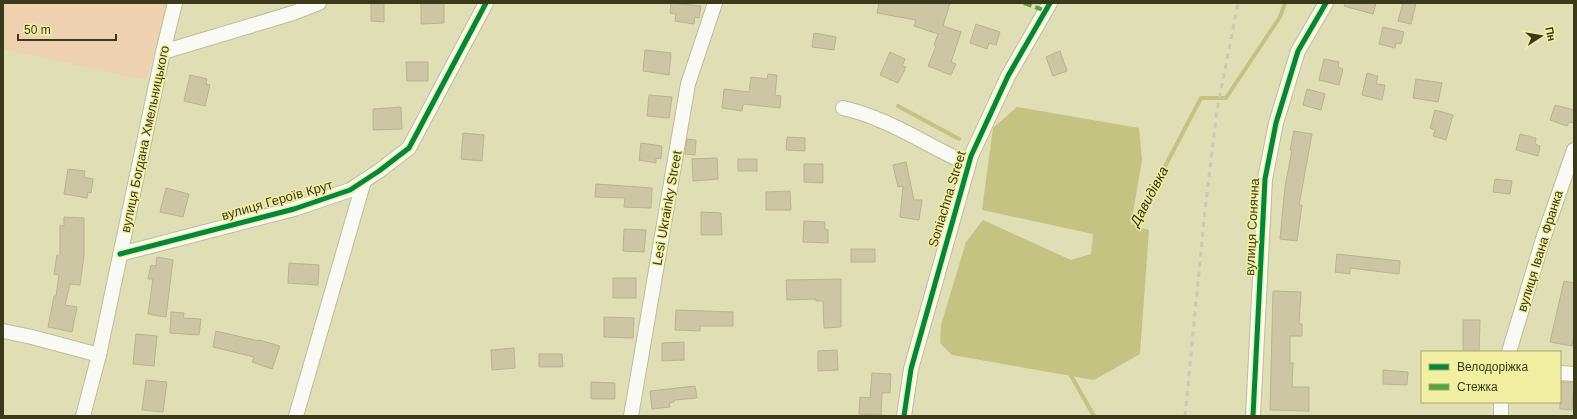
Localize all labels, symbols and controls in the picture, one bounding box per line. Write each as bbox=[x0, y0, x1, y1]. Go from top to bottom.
scale bar bbox=[18, 16, 116, 42]
north arrow bbox=[1521, 16, 1561, 56]
text: 50 m bbox=[24, 23, 51, 37]
text: Пн bbox=[1543, 26, 1558, 42]
street label: вулиця Богдана Хмельницького bbox=[118, 44, 172, 234]
street label: Lesi Ukrainky Street bbox=[650, 149, 685, 267]
street label: Soniachna Street bbox=[925, 149, 969, 249]
water label: Давидівка bbox=[1126, 163, 1171, 230]
street label: вулиця Героїв Крут bbox=[220, 177, 334, 223]
street label: вулиця Сонячна bbox=[1242, 177, 1262, 276]
street label: вулиця Івана Франка bbox=[1514, 188, 1566, 314]
legend bbox=[1421, 351, 1561, 403]
text: Велодоріжка bbox=[1457, 360, 1528, 374]
text: Стежка bbox=[1457, 380, 1498, 394]

